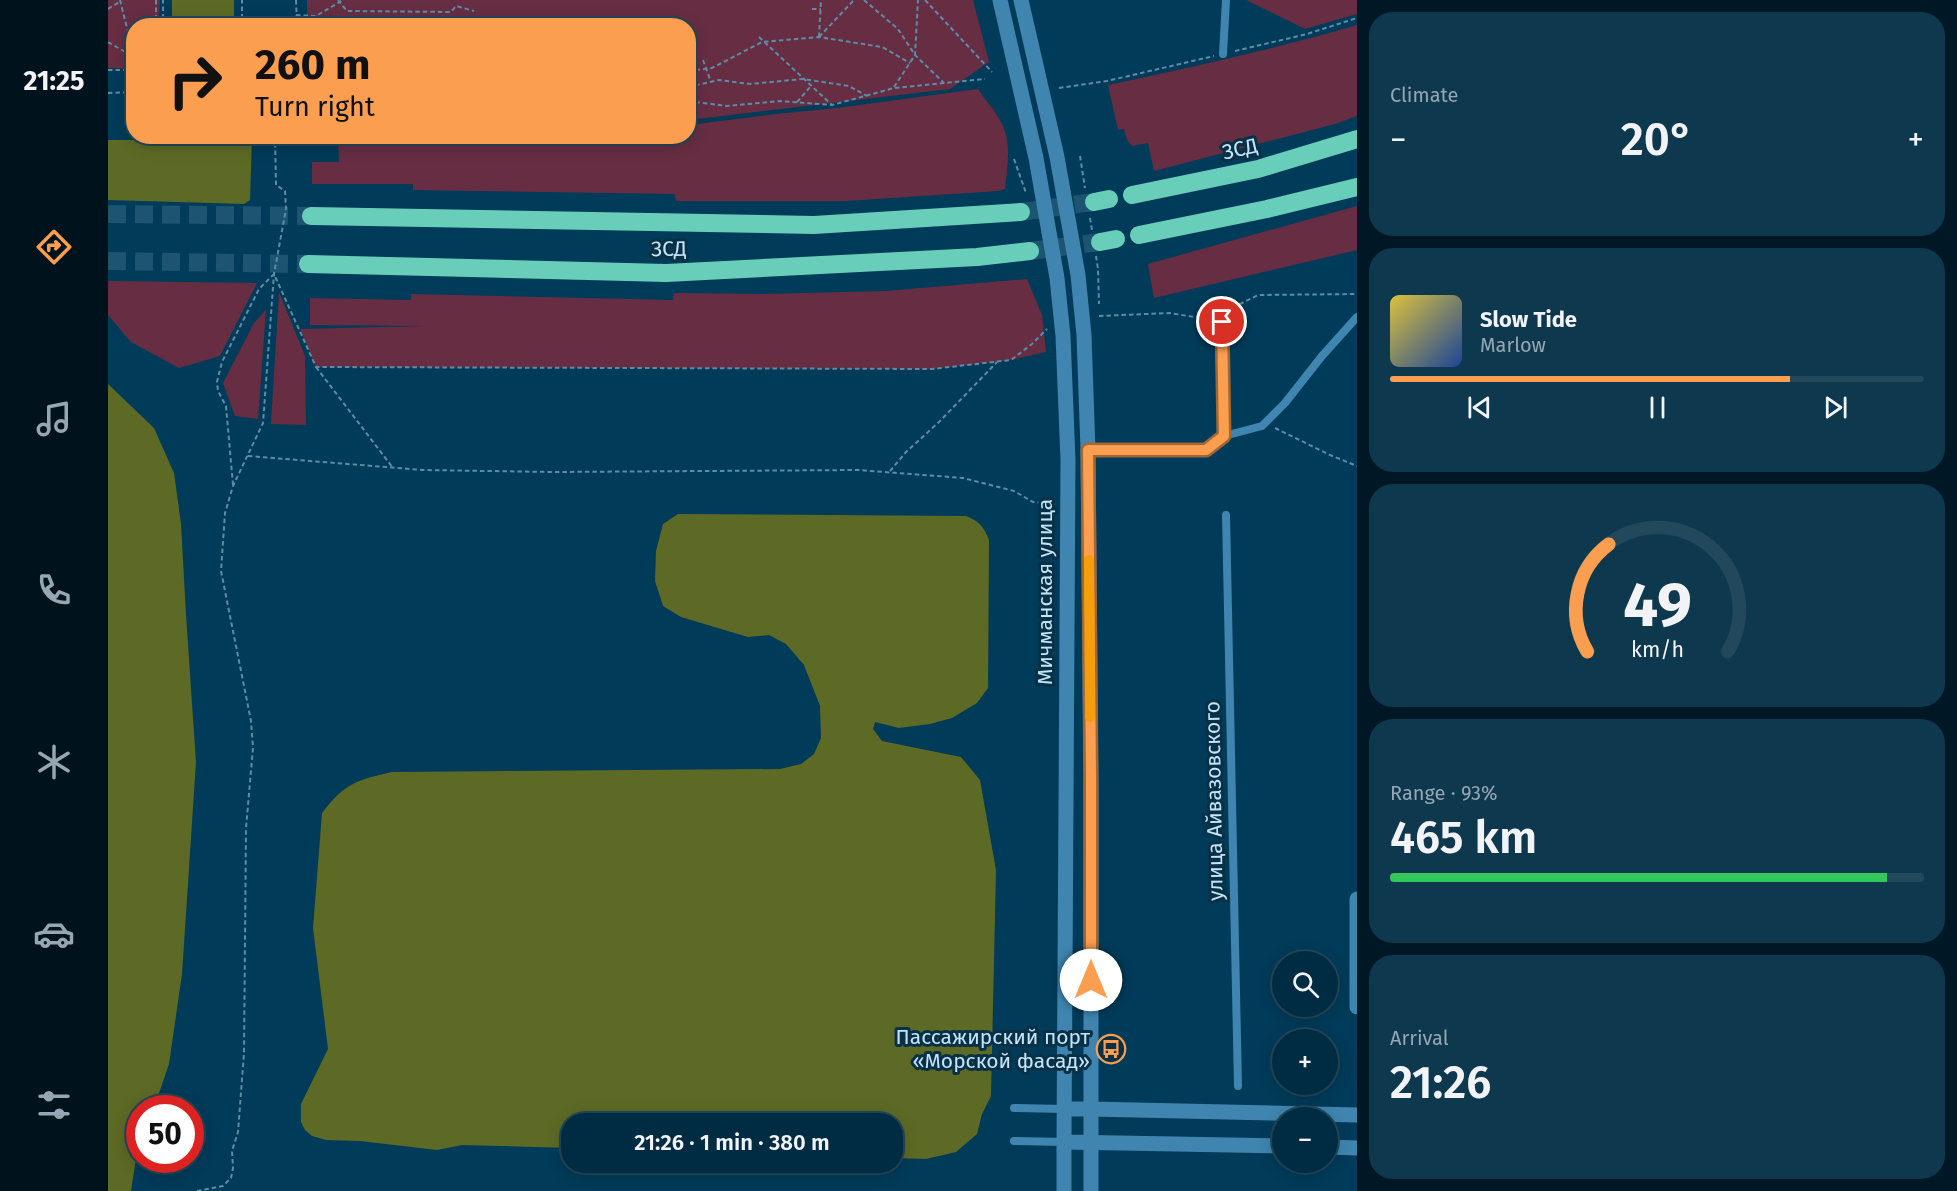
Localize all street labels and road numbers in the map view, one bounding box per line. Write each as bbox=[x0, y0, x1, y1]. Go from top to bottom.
street label: ЗСД bbox=[1220, 132, 1260, 166]
street label: ЗСД bbox=[651, 236, 687, 262]
street label: Мичманская улица bbox=[1032, 499, 1058, 685]
street label: улица Айвазовского bbox=[1199, 701, 1229, 901]

